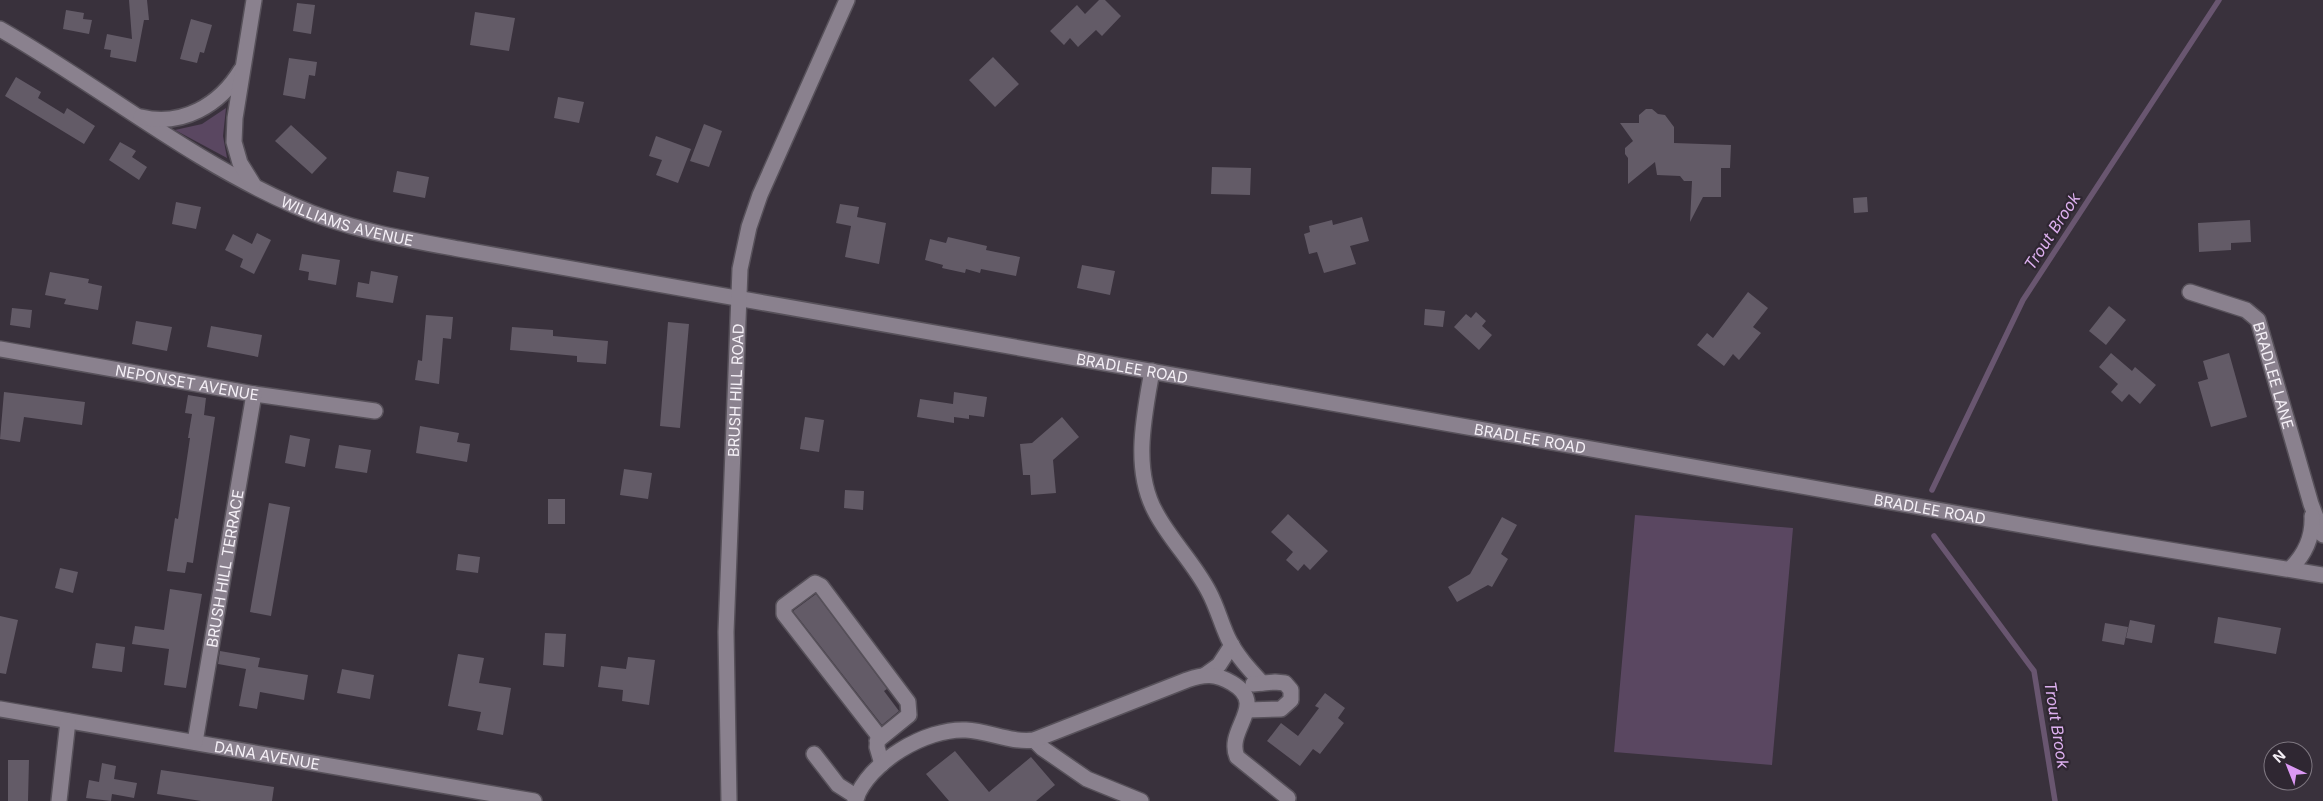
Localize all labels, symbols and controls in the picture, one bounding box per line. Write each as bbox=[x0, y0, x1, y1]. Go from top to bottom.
water label: Trout Brook bbox=[2020, 188, 2085, 273]
street label: WILLIAMS AVENUE bbox=[278, 192, 415, 250]
street label: BRADLEE LANE bbox=[2249, 320, 2298, 431]
street label: BRUSH HILL ROAD bbox=[723, 323, 747, 457]
street label: BRADLEE ROAD bbox=[1075, 349, 1190, 387]
street label: NEPONSET AVENUE bbox=[114, 360, 260, 404]
street label: BRADLEE ROAD bbox=[1473, 419, 1587, 457]
street label: BRUSH HILL TERRACE bbox=[202, 488, 247, 649]
street label: BRADLEE ROAD bbox=[1872, 490, 1987, 528]
water label: Trout Brook bbox=[2040, 680, 2074, 770]
street label: DANA AVENUE bbox=[213, 737, 321, 773]
north arrow bbox=[2263, 741, 2313, 791]
text: N bbox=[2269, 746, 2288, 766]

